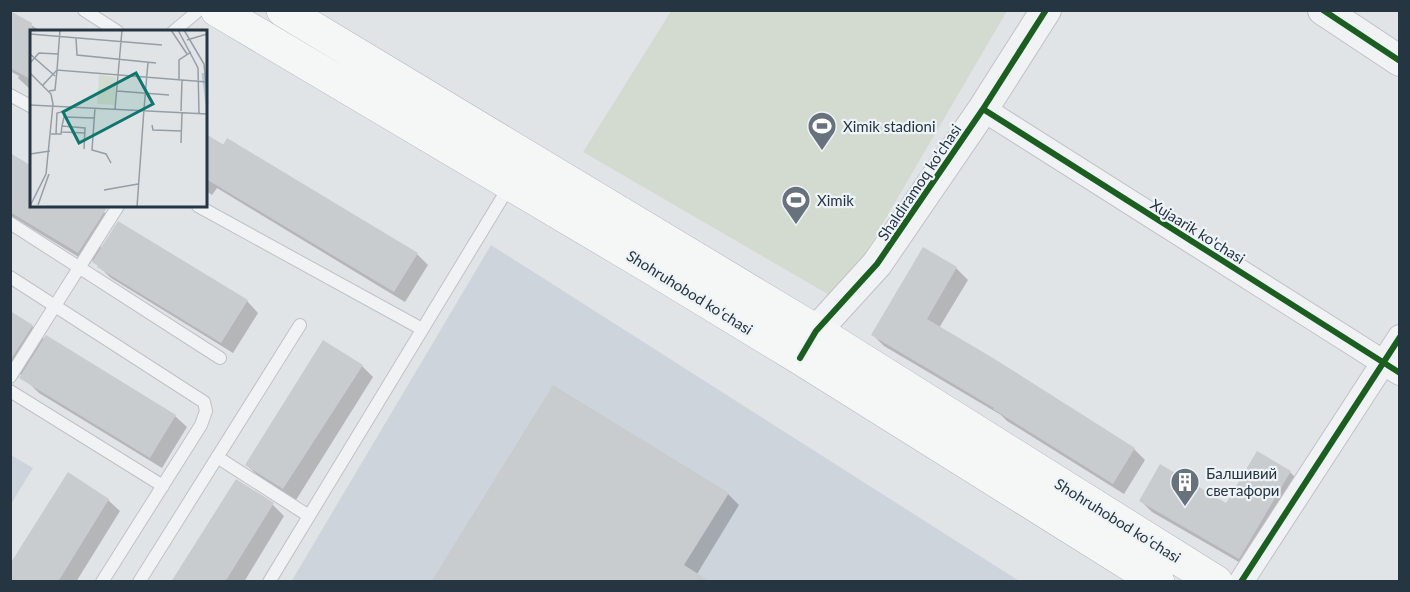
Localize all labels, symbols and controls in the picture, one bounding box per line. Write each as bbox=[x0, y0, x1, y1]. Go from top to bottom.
inset map bbox=[30, 30, 207, 207]
sports icon: Ximik stadioni bbox=[806, 110, 838, 152]
place label: Ximik stadioni bbox=[843, 117, 936, 135]
street label: Shaldiramoq ko'chasi bbox=[873, 120, 965, 244]
sports icon: Ximik bbox=[780, 184, 812, 226]
place label: Ximik bbox=[817, 191, 854, 209]
street label: Xujaarik ko'chasi bbox=[1147, 195, 1249, 267]
street label: Shohruhobod koʻchasi bbox=[624, 246, 756, 338]
place label: Балшивий светафори bbox=[1206, 464, 1280, 499]
building icon: Балшивий светафори bbox=[1169, 466, 1201, 508]
street label: Shohruhobod koʻchasi bbox=[1052, 474, 1184, 566]

